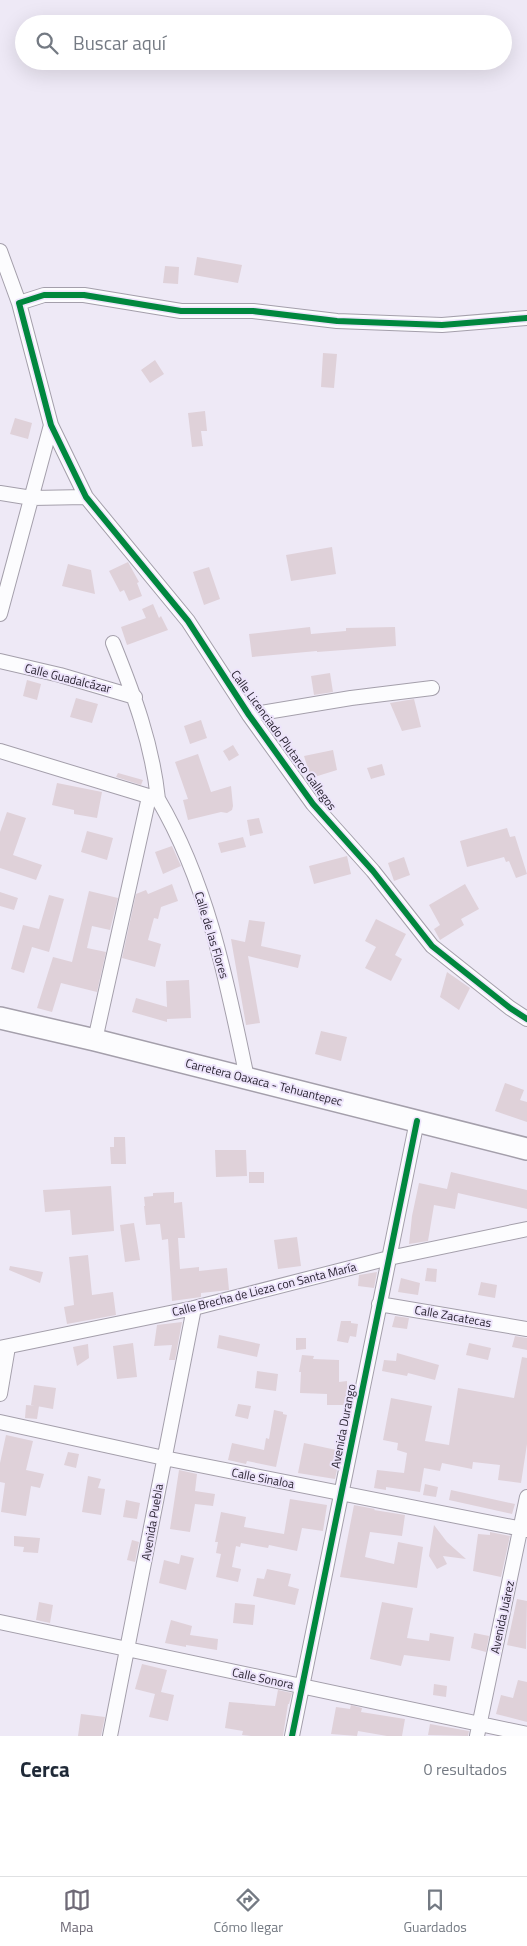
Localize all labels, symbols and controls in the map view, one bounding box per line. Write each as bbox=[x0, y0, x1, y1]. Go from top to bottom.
search box bbox=[15, 15, 512, 70]
text: Buscar aquí bbox=[73, 28, 166, 57]
icon: search bbox=[33, 29, 61, 57]
street label: Calle Guadalcázar bbox=[23, 658, 113, 698]
street label: Calle Licenciado Plutarco Gallegos bbox=[226, 666, 342, 815]
street label: Calle de las Flores bbox=[190, 889, 234, 981]
street label: Carretera Oaxaca - Tehuantepec bbox=[183, 1053, 345, 1111]
street label: Calle Brecha de Lieza con Santa María bbox=[170, 1257, 358, 1321]
street label: Calle Zacatecas bbox=[413, 1300, 493, 1332]
street label: Avenida Durango bbox=[325, 1382, 361, 1470]
street label: Calle Sinaloa bbox=[230, 1463, 296, 1493]
street label: Avenida Puebla bbox=[136, 1482, 168, 1562]
street label: Avenida Juárez bbox=[485, 1579, 519, 1655]
street label: Calle Sonora bbox=[230, 1662, 296, 1694]
text: Cerca bbox=[20, 1753, 70, 1785]
text: 0 resultados bbox=[423, 1757, 507, 1781]
tab: Mapa bbox=[60, 1886, 93, 1937]
tab: Cómo llegar bbox=[214, 1886, 283, 1937]
tab: Guardados bbox=[403, 1886, 467, 1937]

